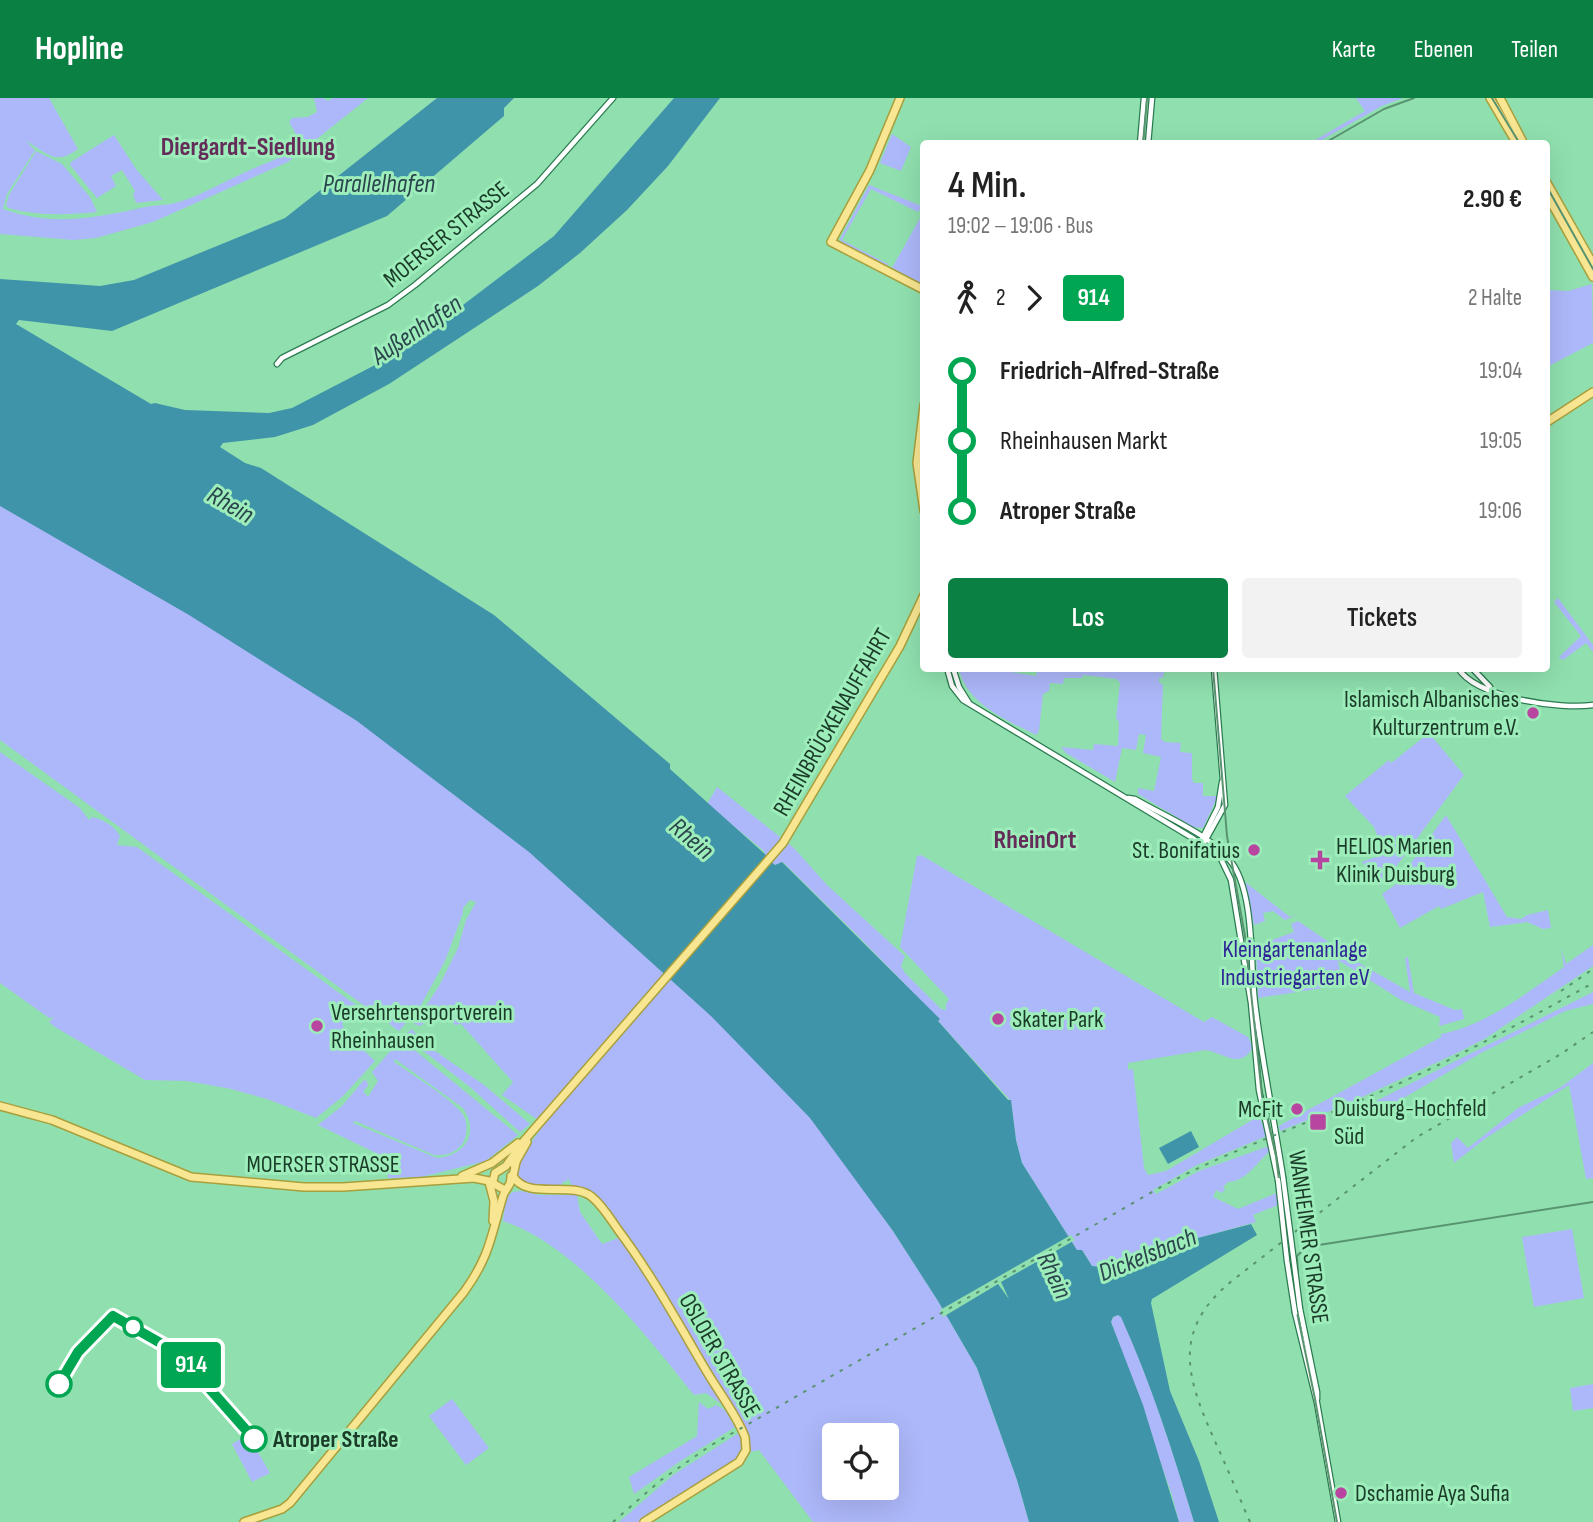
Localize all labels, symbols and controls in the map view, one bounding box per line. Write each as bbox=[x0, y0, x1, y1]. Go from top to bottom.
text: Hopline bbox=[35, 29, 124, 69]
text: Karte bbox=[1332, 35, 1376, 64]
text: Ebenen bbox=[1414, 35, 1473, 64]
text: Teilen bbox=[1511, 35, 1558, 64]
district label: Diergardt-Siedlung bbox=[161, 132, 335, 163]
text: 4 Min. bbox=[948, 163, 1026, 208]
water label: Parallelhafen bbox=[323, 169, 435, 200]
street label: MOERSER STRASSE bbox=[378, 175, 515, 294]
text: 2.90 € bbox=[1463, 184, 1522, 215]
text: 19:02 – 19:06 · Bus bbox=[948, 212, 1093, 240]
icon: walk bbox=[948, 279, 986, 317]
icon: forward bbox=[1015, 279, 1053, 317]
text: 914 bbox=[1077, 283, 1110, 312]
text: 2 bbox=[996, 284, 1005, 312]
text: 2 Halte bbox=[1468, 284, 1522, 312]
water label: Außenhafen bbox=[365, 289, 468, 372]
text: Friedrich-Alfred-Straße bbox=[1000, 356, 1219, 387]
text: 19:04 bbox=[1480, 357, 1522, 385]
text: Rheinhausen Markt bbox=[1000, 426, 1167, 457]
text: 19:05 bbox=[1480, 427, 1522, 455]
water label: Rhein bbox=[202, 480, 259, 531]
text: Atroper Straße bbox=[1000, 496, 1136, 527]
text: 19:06 bbox=[1479, 497, 1522, 525]
button: Los bbox=[948, 578, 1228, 658]
button: Tickets bbox=[1242, 578, 1522, 658]
street label: RHEINBRÜCKENAUFFAHRT bbox=[767, 623, 898, 821]
place label: Islamisch Albanisches Kulturzentrum e.V. bbox=[1344, 685, 1519, 742]
marker: Islamisch Albanisches Kulturzentrum e.V. bbox=[1525, 705, 1541, 721]
water label: Rhein bbox=[663, 812, 720, 867]
district label: RheinOrt bbox=[994, 825, 1077, 856]
place label: HELIOS Marien Klinik Duisburg bbox=[1336, 832, 1455, 889]
place label: St. Bonifatius bbox=[1132, 836, 1240, 865]
marker: St. Bonifatius bbox=[1246, 842, 1262, 858]
marker: HELIOS Marien Klinik Duisburg bbox=[1310, 850, 1330, 870]
park label: Kleingartenanlage Industriegarten eV bbox=[1220, 935, 1370, 992]
place label: Versehrtensportverein Rheinhausen bbox=[331, 998, 513, 1055]
place label: Skater Park bbox=[1012, 1005, 1103, 1034]
marker: Skater Park bbox=[990, 1011, 1006, 1027]
marker: Versehrtensportverein Rheinhausen bbox=[309, 1018, 325, 1034]
place label: Duisburg-Hochfeld Süd bbox=[1334, 1094, 1487, 1151]
place label: McFit bbox=[1238, 1095, 1283, 1124]
marker: McFit bbox=[1289, 1101, 1305, 1117]
marker: Duisburg-Hochfeld Süd bbox=[1308, 1112, 1328, 1132]
street label: WANHEIMER STRASSE bbox=[1282, 1149, 1335, 1326]
street label: MOERSER STRASSE bbox=[246, 1150, 400, 1179]
water label: Dickelsbach bbox=[1094, 1222, 1201, 1289]
water label: Rhein bbox=[1029, 1247, 1078, 1304]
street label: OSLOER STRASSE bbox=[672, 1288, 767, 1422]
unlabelled marker bbox=[123, 1317, 143, 1337]
line badge: 914 bbox=[151, 1342, 231, 1388]
text: 914 bbox=[175, 1350, 207, 1379]
unlabelled marker bbox=[46, 1371, 72, 1397]
map controls bbox=[822, 1423, 899, 1500]
button: locate bbox=[822, 1423, 899, 1500]
place label: Atroper Straße bbox=[272, 1425, 399, 1454]
marker: Atroper Straße bbox=[241, 1426, 267, 1452]
place label: Dschamie Aya Sufia bbox=[1355, 1479, 1510, 1508]
marker: Dschamie Aya Sufia bbox=[1333, 1485, 1349, 1501]

